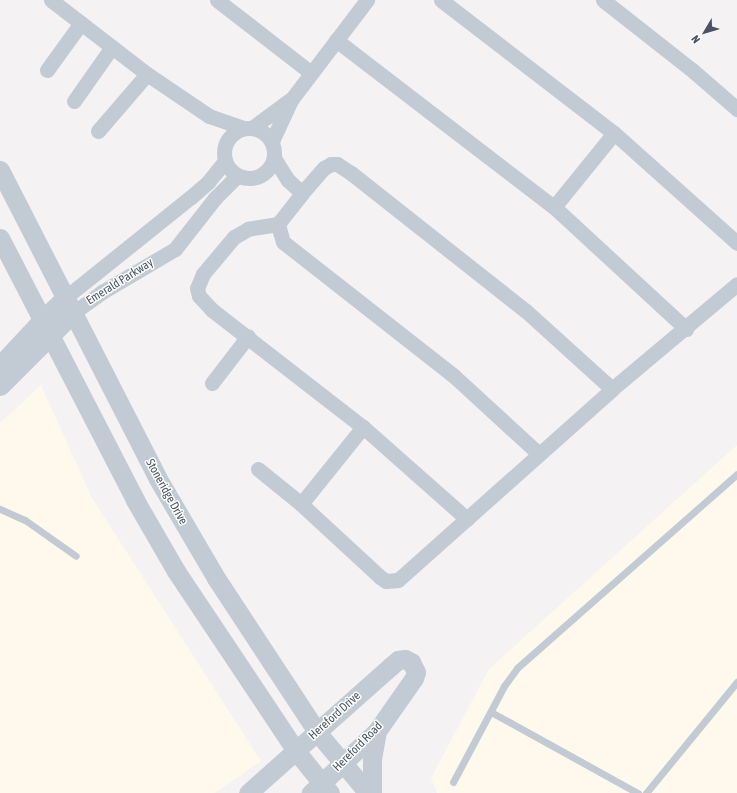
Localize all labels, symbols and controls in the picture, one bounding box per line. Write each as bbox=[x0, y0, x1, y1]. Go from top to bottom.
north arrow bbox=[685, 12, 725, 52]
text: N bbox=[689, 33, 702, 46]
street label: Emerald Parkway bbox=[84, 256, 156, 308]
street label: Stoneridge Drive bbox=[142, 457, 190, 527]
street label: Hereford Drive bbox=[306, 689, 364, 743]
street label: Hereford Road bbox=[330, 719, 386, 775]

